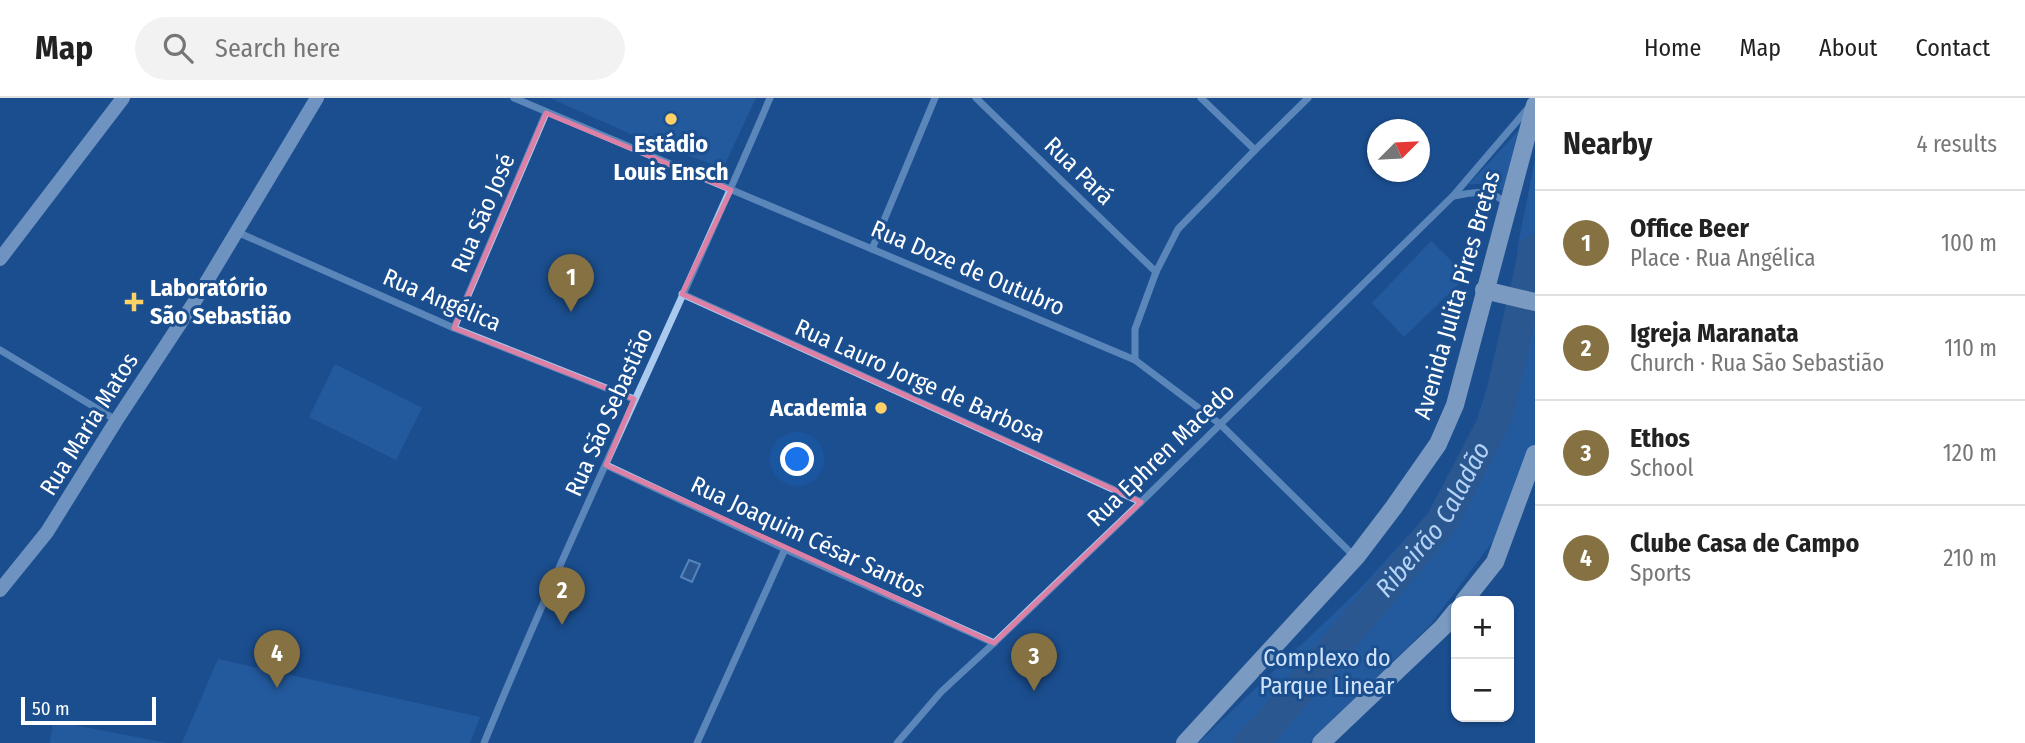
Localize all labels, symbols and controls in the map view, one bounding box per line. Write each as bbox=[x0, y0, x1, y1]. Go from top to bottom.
search box bbox=[135, 17, 625, 80]
text: Map bbox=[35, 28, 93, 68]
icon: search bbox=[159, 29, 197, 67]
text: Search here bbox=[215, 33, 340, 64]
text: Home bbox=[1644, 34, 1701, 62]
text: Map bbox=[1739, 34, 1781, 62]
text: About bbox=[1819, 34, 1877, 62]
text: Contact bbox=[1915, 34, 1990, 62]
marker: Estádio Louis Ensch bbox=[663, 111, 679, 127]
north arrow bbox=[1367, 119, 1430, 182]
text: Nearby bbox=[1563, 126, 1652, 162]
place label: Estádio Louis Ensch bbox=[614, 130, 728, 186]
text: 4 results bbox=[1916, 130, 1997, 158]
street label: Rua Pará bbox=[1039, 131, 1119, 211]
street label: Rua São José bbox=[445, 149, 521, 277]
street label: Avenida Julita Pires Bretas bbox=[1408, 168, 1506, 422]
text: Office Beer bbox=[1630, 213, 1749, 244]
street label: Rua Doze de Outubro bbox=[867, 215, 1069, 321]
text: 1 bbox=[1581, 229, 1591, 257]
text: 100 m bbox=[1941, 229, 1997, 257]
text: Place · Rua Angélica bbox=[1630, 244, 1816, 272]
pin: 1 bbox=[548, 254, 594, 312]
street label: Rua Angélica bbox=[379, 263, 505, 337]
place label: Laboratório São Sebastião bbox=[150, 274, 292, 330]
marker: Laboratório São Sebastião bbox=[124, 292, 144, 312]
street label: Rua Lauro Jorge de Barbosa bbox=[791, 313, 1049, 449]
text: Igreja Maranata bbox=[1630, 318, 1799, 349]
street label: Rua São Sebastião bbox=[559, 323, 659, 501]
text: 2 bbox=[1581, 334, 1591, 362]
text: 110 m bbox=[1944, 334, 1997, 362]
street label: Rua Maria Matos bbox=[34, 348, 144, 500]
text: Church · Rua São Sebastião bbox=[1630, 349, 1884, 377]
street label: Rua Ephren Macedo bbox=[1082, 378, 1240, 532]
place label: Academia bbox=[769, 394, 867, 422]
marker: Academia bbox=[873, 400, 889, 416]
text: Ethos bbox=[1630, 423, 1690, 454]
water label: Ribeirão Caladão bbox=[1369, 437, 1497, 603]
text: 3 bbox=[1581, 439, 1591, 467]
text: 120 m bbox=[1943, 439, 1997, 467]
your location bbox=[780, 442, 814, 476]
text: School bbox=[1630, 454, 1694, 482]
street label: Rua Joaquim César Santos bbox=[686, 470, 930, 604]
text: Clube Casa de Campo bbox=[1630, 528, 1859, 559]
text: 4 bbox=[1580, 544, 1592, 572]
text: 210 m bbox=[1943, 544, 1997, 572]
text: Sports bbox=[1630, 559, 1691, 587]
pin: 2 bbox=[539, 567, 585, 625]
map controls bbox=[1451, 596, 1514, 722]
button: + bbox=[1451, 596, 1514, 659]
pin: 4 bbox=[254, 630, 300, 688]
pin: 3 bbox=[1011, 633, 1057, 691]
park label: Complexo do Parque Linear bbox=[1260, 644, 1395, 700]
button: − bbox=[1451, 659, 1514, 722]
scale bar bbox=[21, 694, 156, 726]
text: 50 m bbox=[32, 697, 70, 720]

